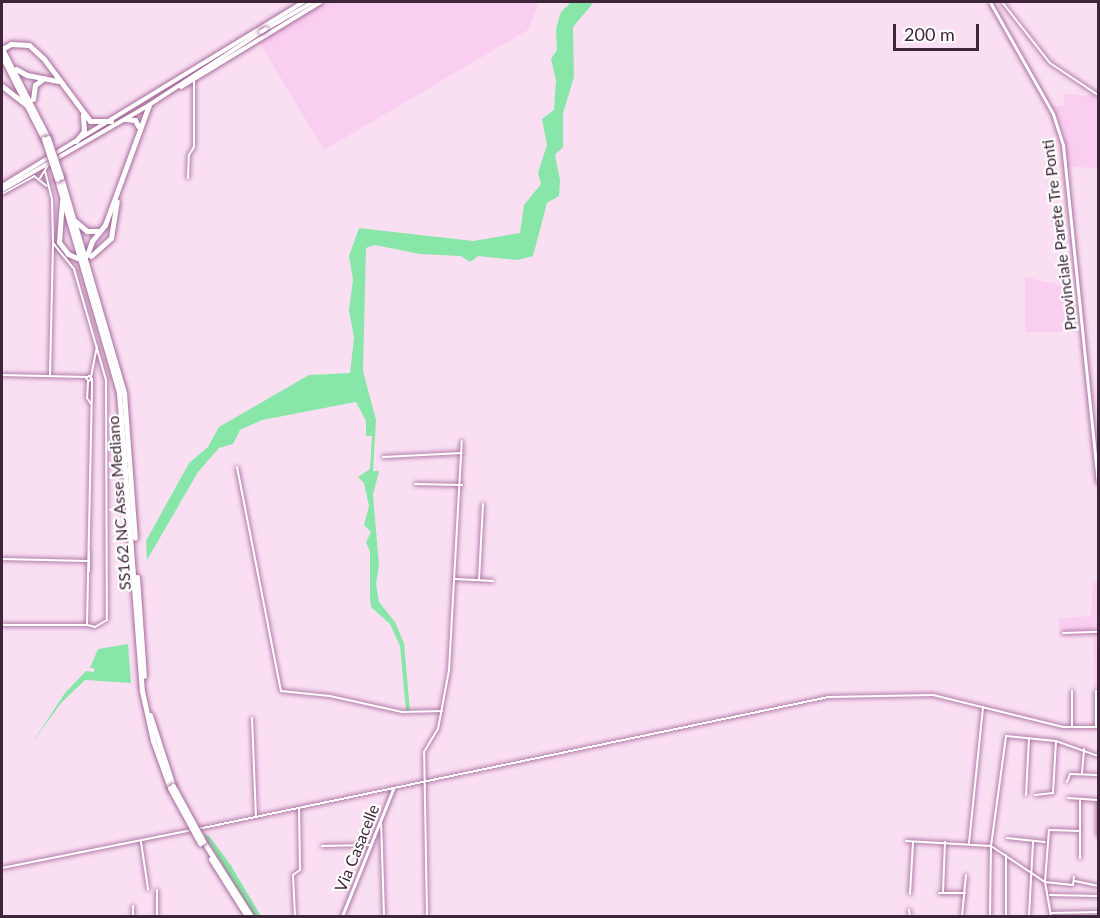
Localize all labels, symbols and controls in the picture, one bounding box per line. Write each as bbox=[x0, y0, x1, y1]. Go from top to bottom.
scale bar bbox=[896, 12, 982, 50]
text: 200 m bbox=[904, 23, 955, 45]
street label: Provinciale Parete Tre Ponti bbox=[1038, 138, 1080, 332]
street label: SS162 NC Asse Mediano bbox=[103, 415, 135, 591]
street label: Via Casacelle bbox=[331, 802, 383, 894]

